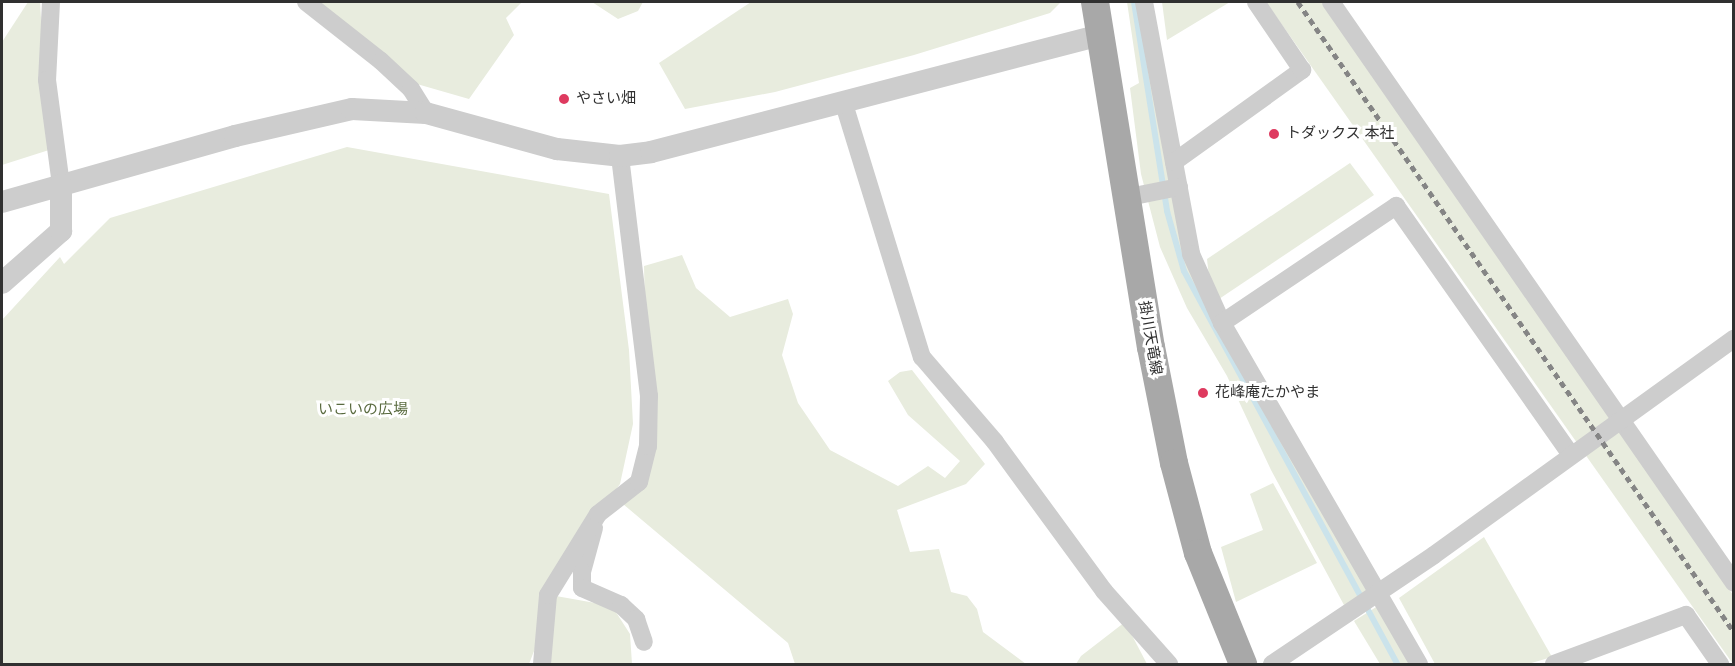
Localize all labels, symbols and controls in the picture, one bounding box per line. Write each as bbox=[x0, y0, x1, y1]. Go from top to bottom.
place label: やさい畑 bbox=[576, 90, 636, 108]
marker: やさい畑 bbox=[557, 92, 571, 106]
place label: トダックス 本社 bbox=[1286, 125, 1395, 143]
marker: トダックス 本社 bbox=[1267, 127, 1281, 141]
street label: 掛川天竜線 bbox=[1135, 300, 1165, 376]
place label: 花峰庵たかやま bbox=[1215, 384, 1320, 402]
marker: 花峰庵たかやま bbox=[1196, 386, 1210, 400]
park label: いこいの広場 bbox=[318, 401, 408, 419]

